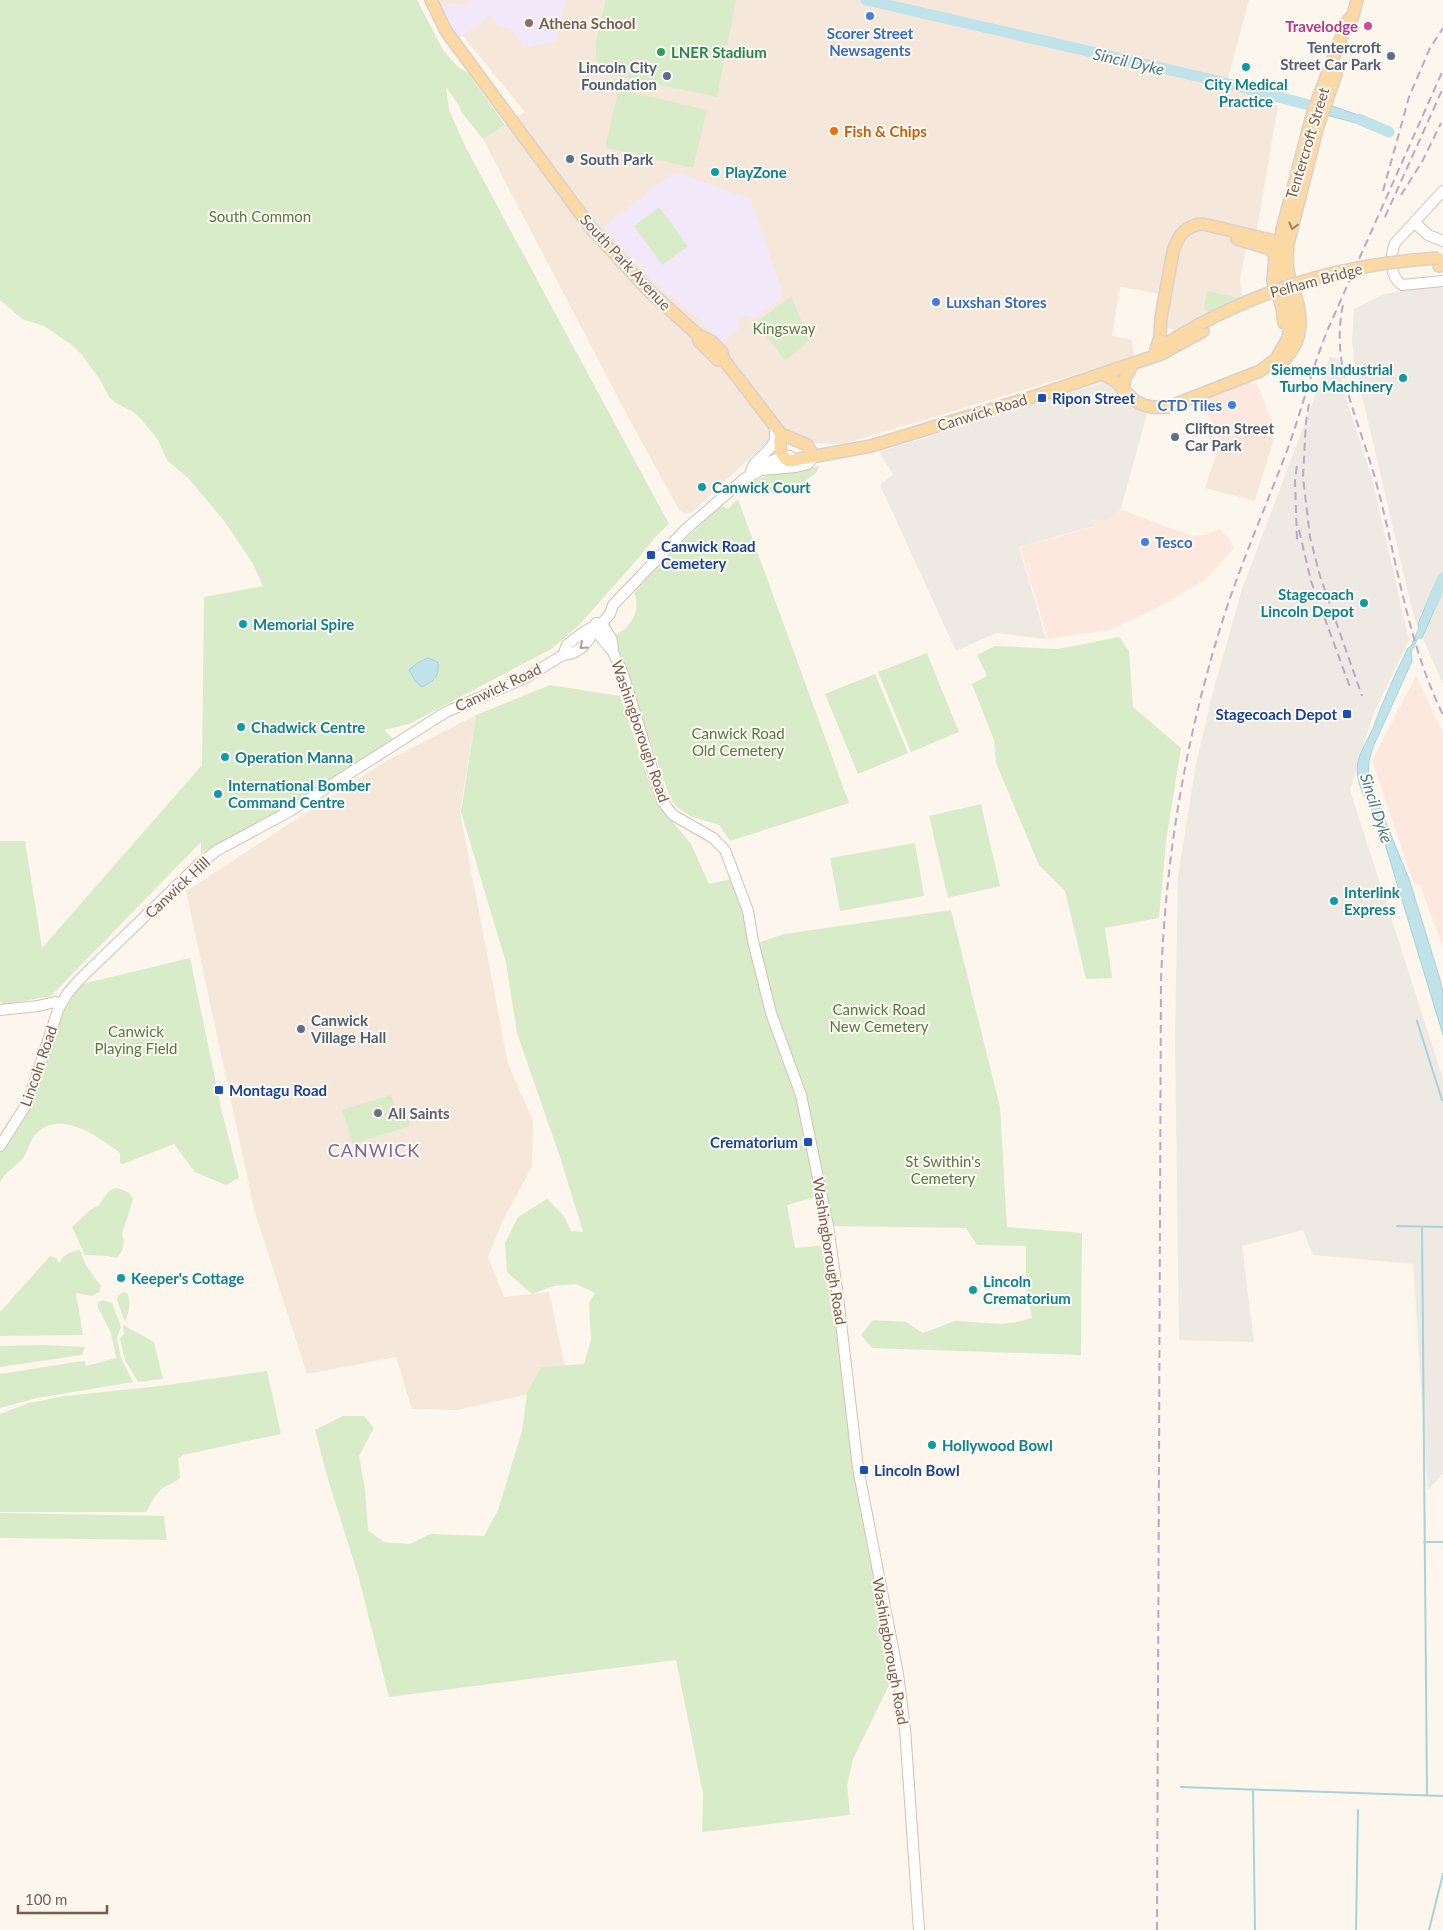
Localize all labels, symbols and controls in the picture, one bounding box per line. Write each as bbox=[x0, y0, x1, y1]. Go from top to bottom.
marker: Scorer Street Newsagents bbox=[864, 10, 876, 22]
place label: Athena School bbox=[538, 14, 636, 32]
marker: Athena School bbox=[523, 17, 535, 29]
place label: Travelodge bbox=[1285, 17, 1358, 35]
marker: Travelodge bbox=[1362, 20, 1374, 32]
place label: Scorer Street Newsagents bbox=[827, 24, 914, 59]
place label: Tentercroft Street Car Park bbox=[1280, 38, 1382, 73]
place label: LNER Stadium bbox=[671, 43, 767, 61]
water label: Sincil Dyke bbox=[1092, 44, 1167, 78]
marker: LNER Stadium bbox=[655, 46, 667, 58]
marker: Tentercroft Street Car Park bbox=[1385, 50, 1397, 62]
place label: Lincoln City Foundation bbox=[578, 58, 657, 93]
marker: City Medical Practice bbox=[1240, 61, 1252, 73]
marker: Lincoln City Foundation bbox=[661, 70, 673, 82]
place label: City Medical Practice bbox=[1204, 75, 1288, 110]
street label: Tentercroft Street bbox=[1281, 84, 1333, 201]
place label: Fish & Chips bbox=[844, 122, 927, 140]
marker: Fish & Chips bbox=[828, 125, 840, 137]
place label: South Park bbox=[580, 150, 654, 168]
marker: South Park bbox=[564, 153, 576, 165]
place label: PlayZone bbox=[725, 163, 787, 181]
marker: PlayZone bbox=[709, 166, 721, 178]
park label: South Common bbox=[209, 207, 311, 225]
street label: South Park Avenue bbox=[577, 210, 675, 314]
one-way arrow bbox=[1288, 221, 1299, 230]
street label: Pelham Bridge bbox=[1268, 259, 1364, 301]
place label: Luxshan Stores bbox=[946, 293, 1047, 311]
marker: Luxshan Stores bbox=[930, 296, 942, 308]
park label: Kingsway bbox=[753, 319, 816, 337]
place label: Siemens Industrial Turbo Machinery bbox=[1271, 360, 1393, 395]
marker: Siemens Industrial Turbo Machinery bbox=[1397, 372, 1409, 384]
place label: Ripon Street bbox=[1052, 389, 1135, 407]
street label: Canwick Road bbox=[935, 390, 1029, 434]
marker: Ripon Street bbox=[1036, 392, 1048, 404]
place label: CTD Tiles bbox=[1157, 396, 1222, 414]
marker: CTD Tiles bbox=[1226, 399, 1238, 411]
place label: Clifton Street Car Park bbox=[1185, 419, 1275, 454]
marker: Clifton Street Car Park bbox=[1169, 431, 1181, 443]
place label: Canwick Court bbox=[712, 478, 811, 496]
marker: Canwick Court bbox=[696, 481, 708, 493]
place label: Tesco bbox=[1155, 533, 1193, 551]
marker: Tesco bbox=[1139, 536, 1151, 548]
place label: Canwick Road Cemetery bbox=[661, 537, 756, 572]
marker: Canwick Road Cemetery bbox=[645, 549, 657, 561]
place label: Stagecoach Lincoln Depot bbox=[1261, 585, 1354, 620]
marker: Stagecoach Lincoln Depot bbox=[1358, 597, 1370, 609]
place label: Memorial Spire bbox=[253, 615, 354, 633]
marker: Memorial Spire bbox=[237, 618, 249, 630]
one-way arrow bbox=[579, 640, 588, 649]
street label: Washingborough Road bbox=[608, 658, 674, 804]
street label: Canwick Road bbox=[452, 659, 544, 715]
place label: Stagecoach Depot bbox=[1216, 705, 1337, 723]
marker: Stagecoach Depot bbox=[1341, 708, 1353, 720]
place label: Chadwick Centre bbox=[251, 718, 365, 736]
marker: Chadwick Centre bbox=[235, 721, 247, 733]
park label: Canwick Road Old Cemetery bbox=[691, 724, 785, 759]
place label: Operation Manna bbox=[235, 748, 353, 766]
marker: Operation Manna bbox=[219, 751, 231, 763]
water label: Sincil Dyke bbox=[1357, 771, 1397, 846]
place label: International Bomber Command Centre bbox=[228, 776, 371, 811]
marker: International Bomber Command Centre bbox=[212, 788, 224, 800]
street label: Canwick Hill bbox=[141, 853, 213, 921]
place label: Interlink Express bbox=[1344, 883, 1401, 918]
marker: Interlink Express bbox=[1328, 895, 1340, 907]
park label: Canwick Road New Cemetery bbox=[830, 1000, 929, 1035]
place label: Canwick Village Hall bbox=[310, 1011, 386, 1046]
park label: Canwick Playing Field bbox=[94, 1022, 178, 1057]
street label: Lincoln Road bbox=[16, 1023, 60, 1109]
marker: Canwick Village Hall bbox=[295, 1023, 307, 1035]
place label: Montagu Road bbox=[229, 1081, 327, 1099]
marker: Montagu Road bbox=[213, 1084, 225, 1096]
place label: All Saints bbox=[387, 1104, 450, 1122]
marker: All Saints bbox=[372, 1107, 384, 1119]
place label: Crematorium bbox=[710, 1133, 798, 1151]
marker: Crematorium bbox=[802, 1136, 814, 1148]
district label: CANWICK bbox=[328, 1139, 420, 1161]
park label: St Swithin's Cemetery bbox=[905, 1152, 981, 1187]
street label: Washingborough Road bbox=[809, 1176, 851, 1326]
place label: Keeper's Cottage bbox=[131, 1269, 244, 1287]
marker: Keeper's Cottage bbox=[115, 1272, 127, 1284]
place label: Lincoln Crematorium bbox=[983, 1272, 1071, 1307]
marker: Lincoln Crematorium bbox=[967, 1284, 979, 1296]
place label: Hollywood Bowl bbox=[942, 1436, 1053, 1454]
marker: Hollywood Bowl bbox=[926, 1439, 938, 1451]
place label: Lincoln Bowl bbox=[874, 1461, 960, 1479]
marker: Lincoln Bowl bbox=[858, 1464, 870, 1476]
street label: Washingborough Road bbox=[869, 1576, 913, 1726]
scale bar bbox=[18, 1882, 106, 1914]
text: 100 m bbox=[25, 1890, 67, 1908]

